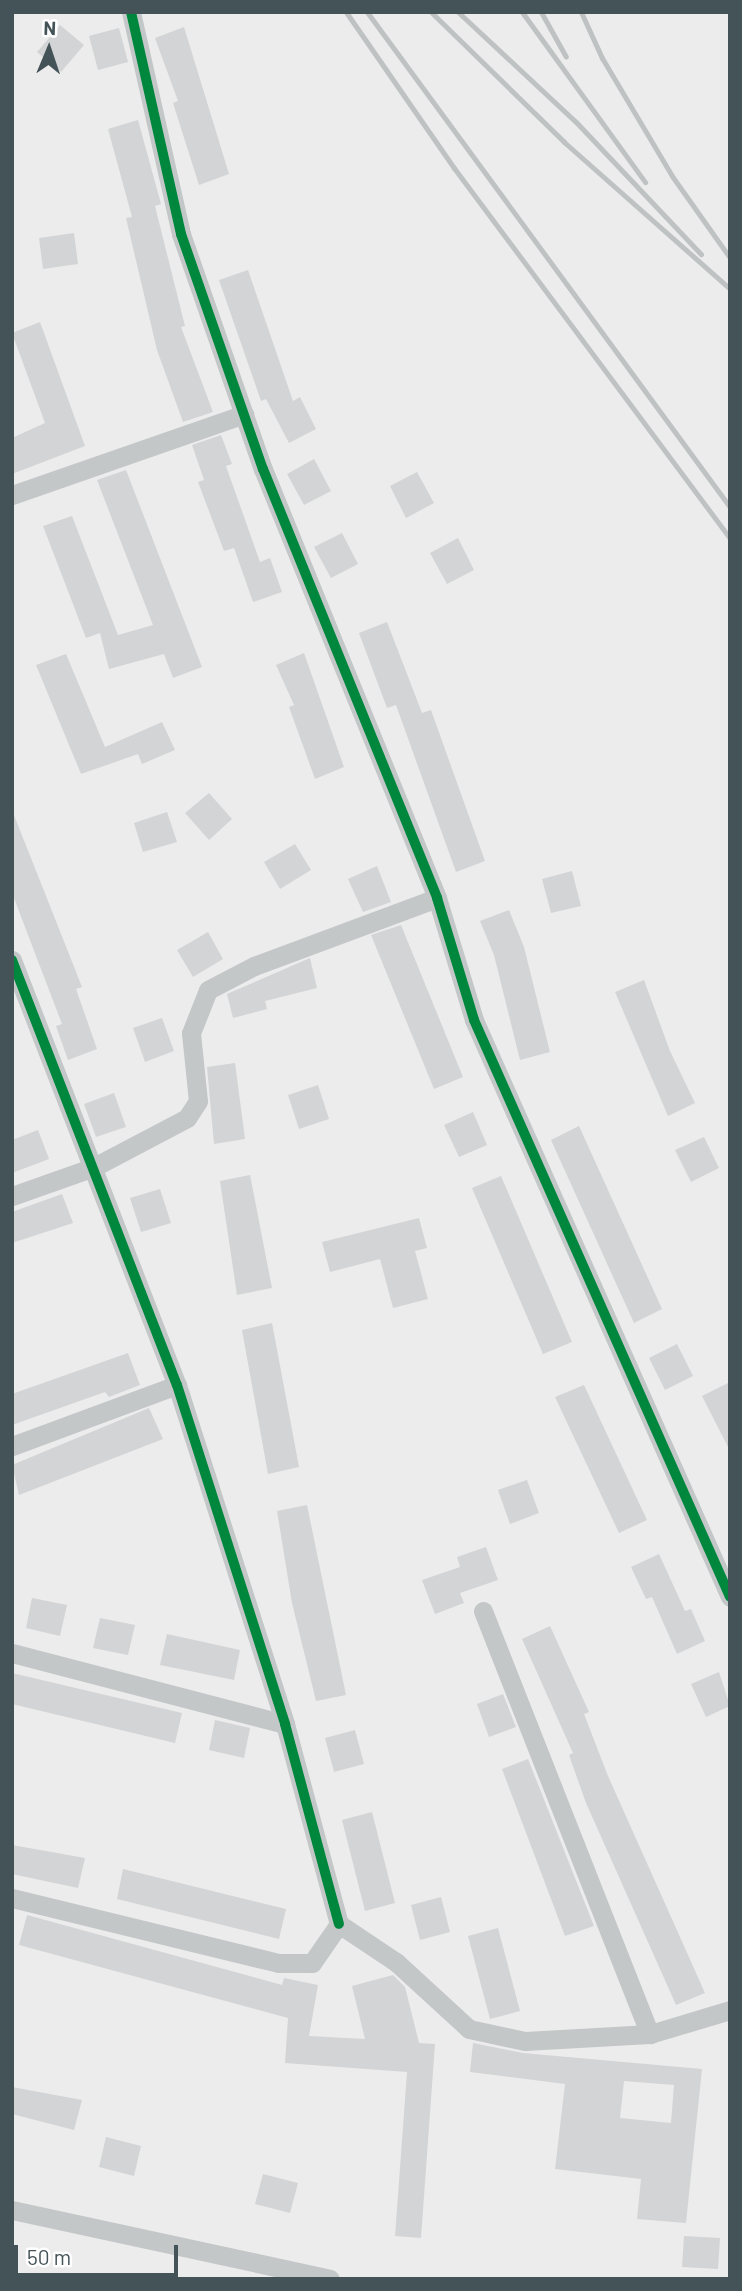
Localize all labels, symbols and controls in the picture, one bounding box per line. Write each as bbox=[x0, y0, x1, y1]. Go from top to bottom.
north arrow bbox=[14, 14, 84, 84]
text: N bbox=[43, 16, 56, 39]
scale bar bbox=[18, 2232, 182, 2276]
text: 50 m bbox=[27, 2244, 71, 2269]

